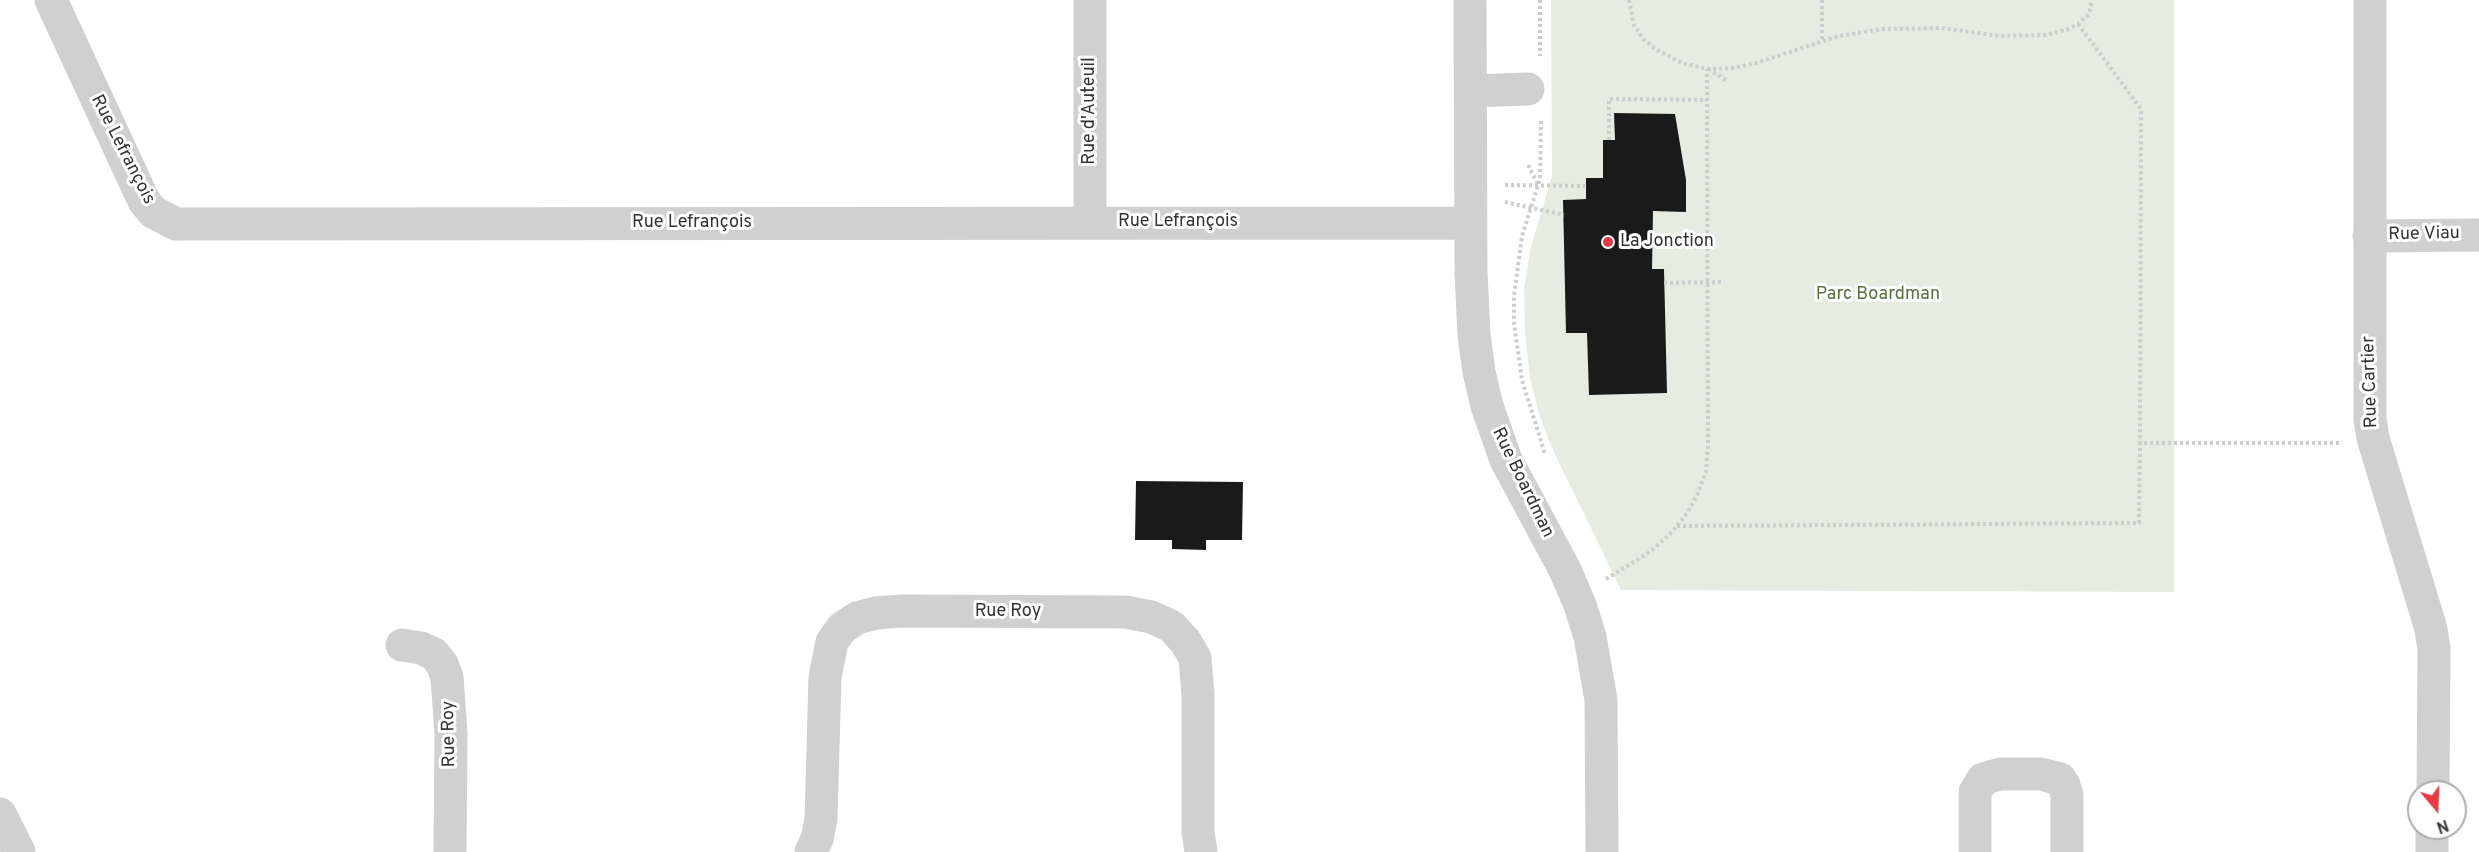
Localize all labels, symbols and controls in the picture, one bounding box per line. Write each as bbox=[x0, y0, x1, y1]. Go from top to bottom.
street label: Rue d'Auteuil bbox=[1079, 57, 1101, 165]
street label: Rue Lefrançois bbox=[85, 92, 159, 208]
street label: Rue Lefrançois bbox=[1118, 211, 1238, 233]
street label: Rue Lefrançois bbox=[632, 212, 752, 234]
street label: Rue Viau bbox=[2388, 224, 2460, 246]
place label: La Jonction bbox=[1620, 231, 1714, 253]
marker: La Jonction bbox=[1601, 235, 1615, 249]
park label: Parc Boardman bbox=[1816, 284, 1940, 306]
street label: Rue Cartier bbox=[2359, 336, 2383, 428]
street label: Rue Boardman bbox=[1486, 425, 1558, 541]
street label: Rue Roy bbox=[975, 601, 1041, 623]
street label: Rue Roy bbox=[439, 700, 461, 768]
north arrow bbox=[2407, 780, 2467, 840]
text: N bbox=[2434, 814, 2451, 836]

